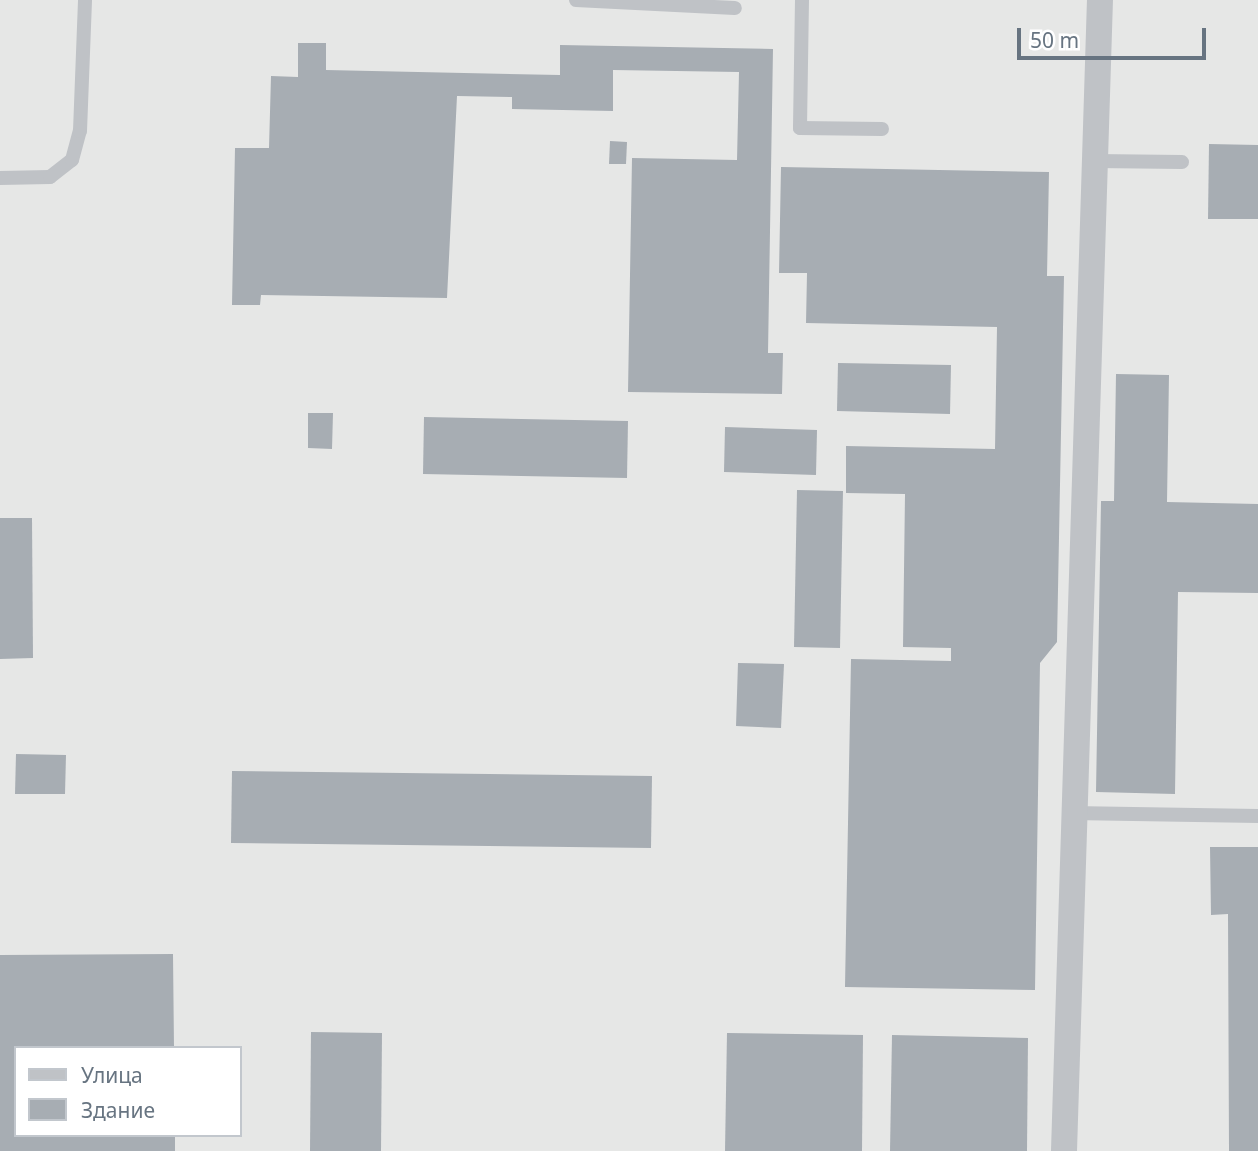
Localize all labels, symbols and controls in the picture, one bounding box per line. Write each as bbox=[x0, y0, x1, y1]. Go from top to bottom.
scale bar bbox=[1020, 14, 1209, 58]
text: 50 m bbox=[1030, 26, 1079, 54]
legend bbox=[14, 1046, 242, 1137]
text: Улица bbox=[81, 1061, 143, 1089]
text: Здание bbox=[81, 1096, 155, 1124]

